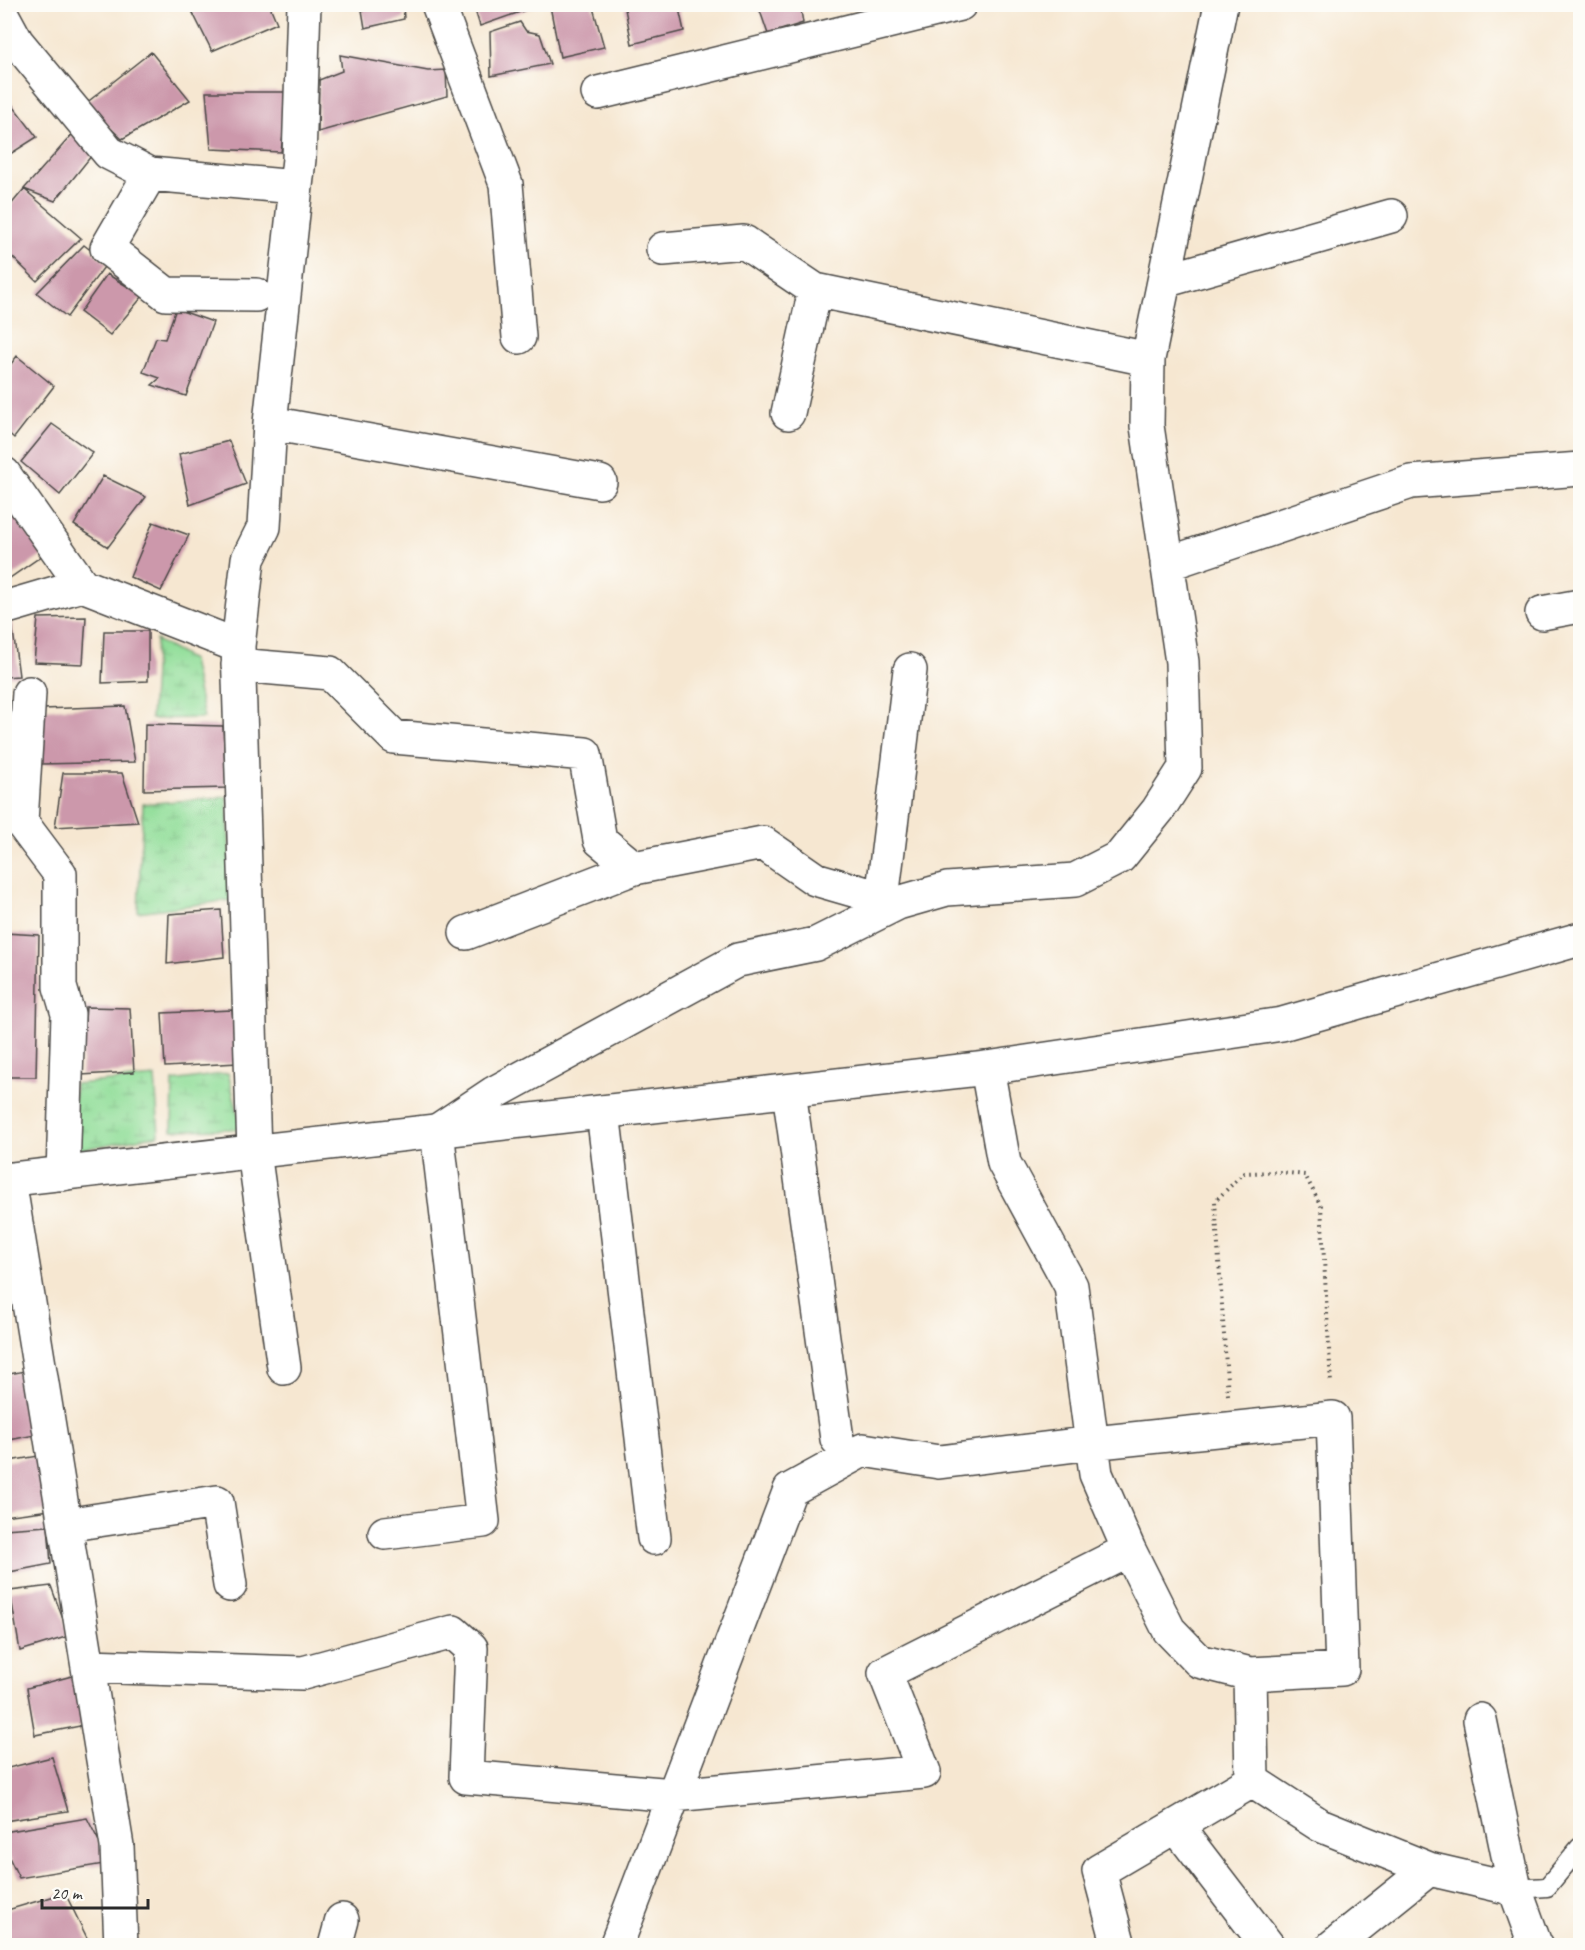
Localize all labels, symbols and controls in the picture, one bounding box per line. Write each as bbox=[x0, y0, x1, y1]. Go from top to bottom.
scale bar bbox=[42, 1872, 148, 1910]
text: 20 m bbox=[51, 1882, 84, 1904]

